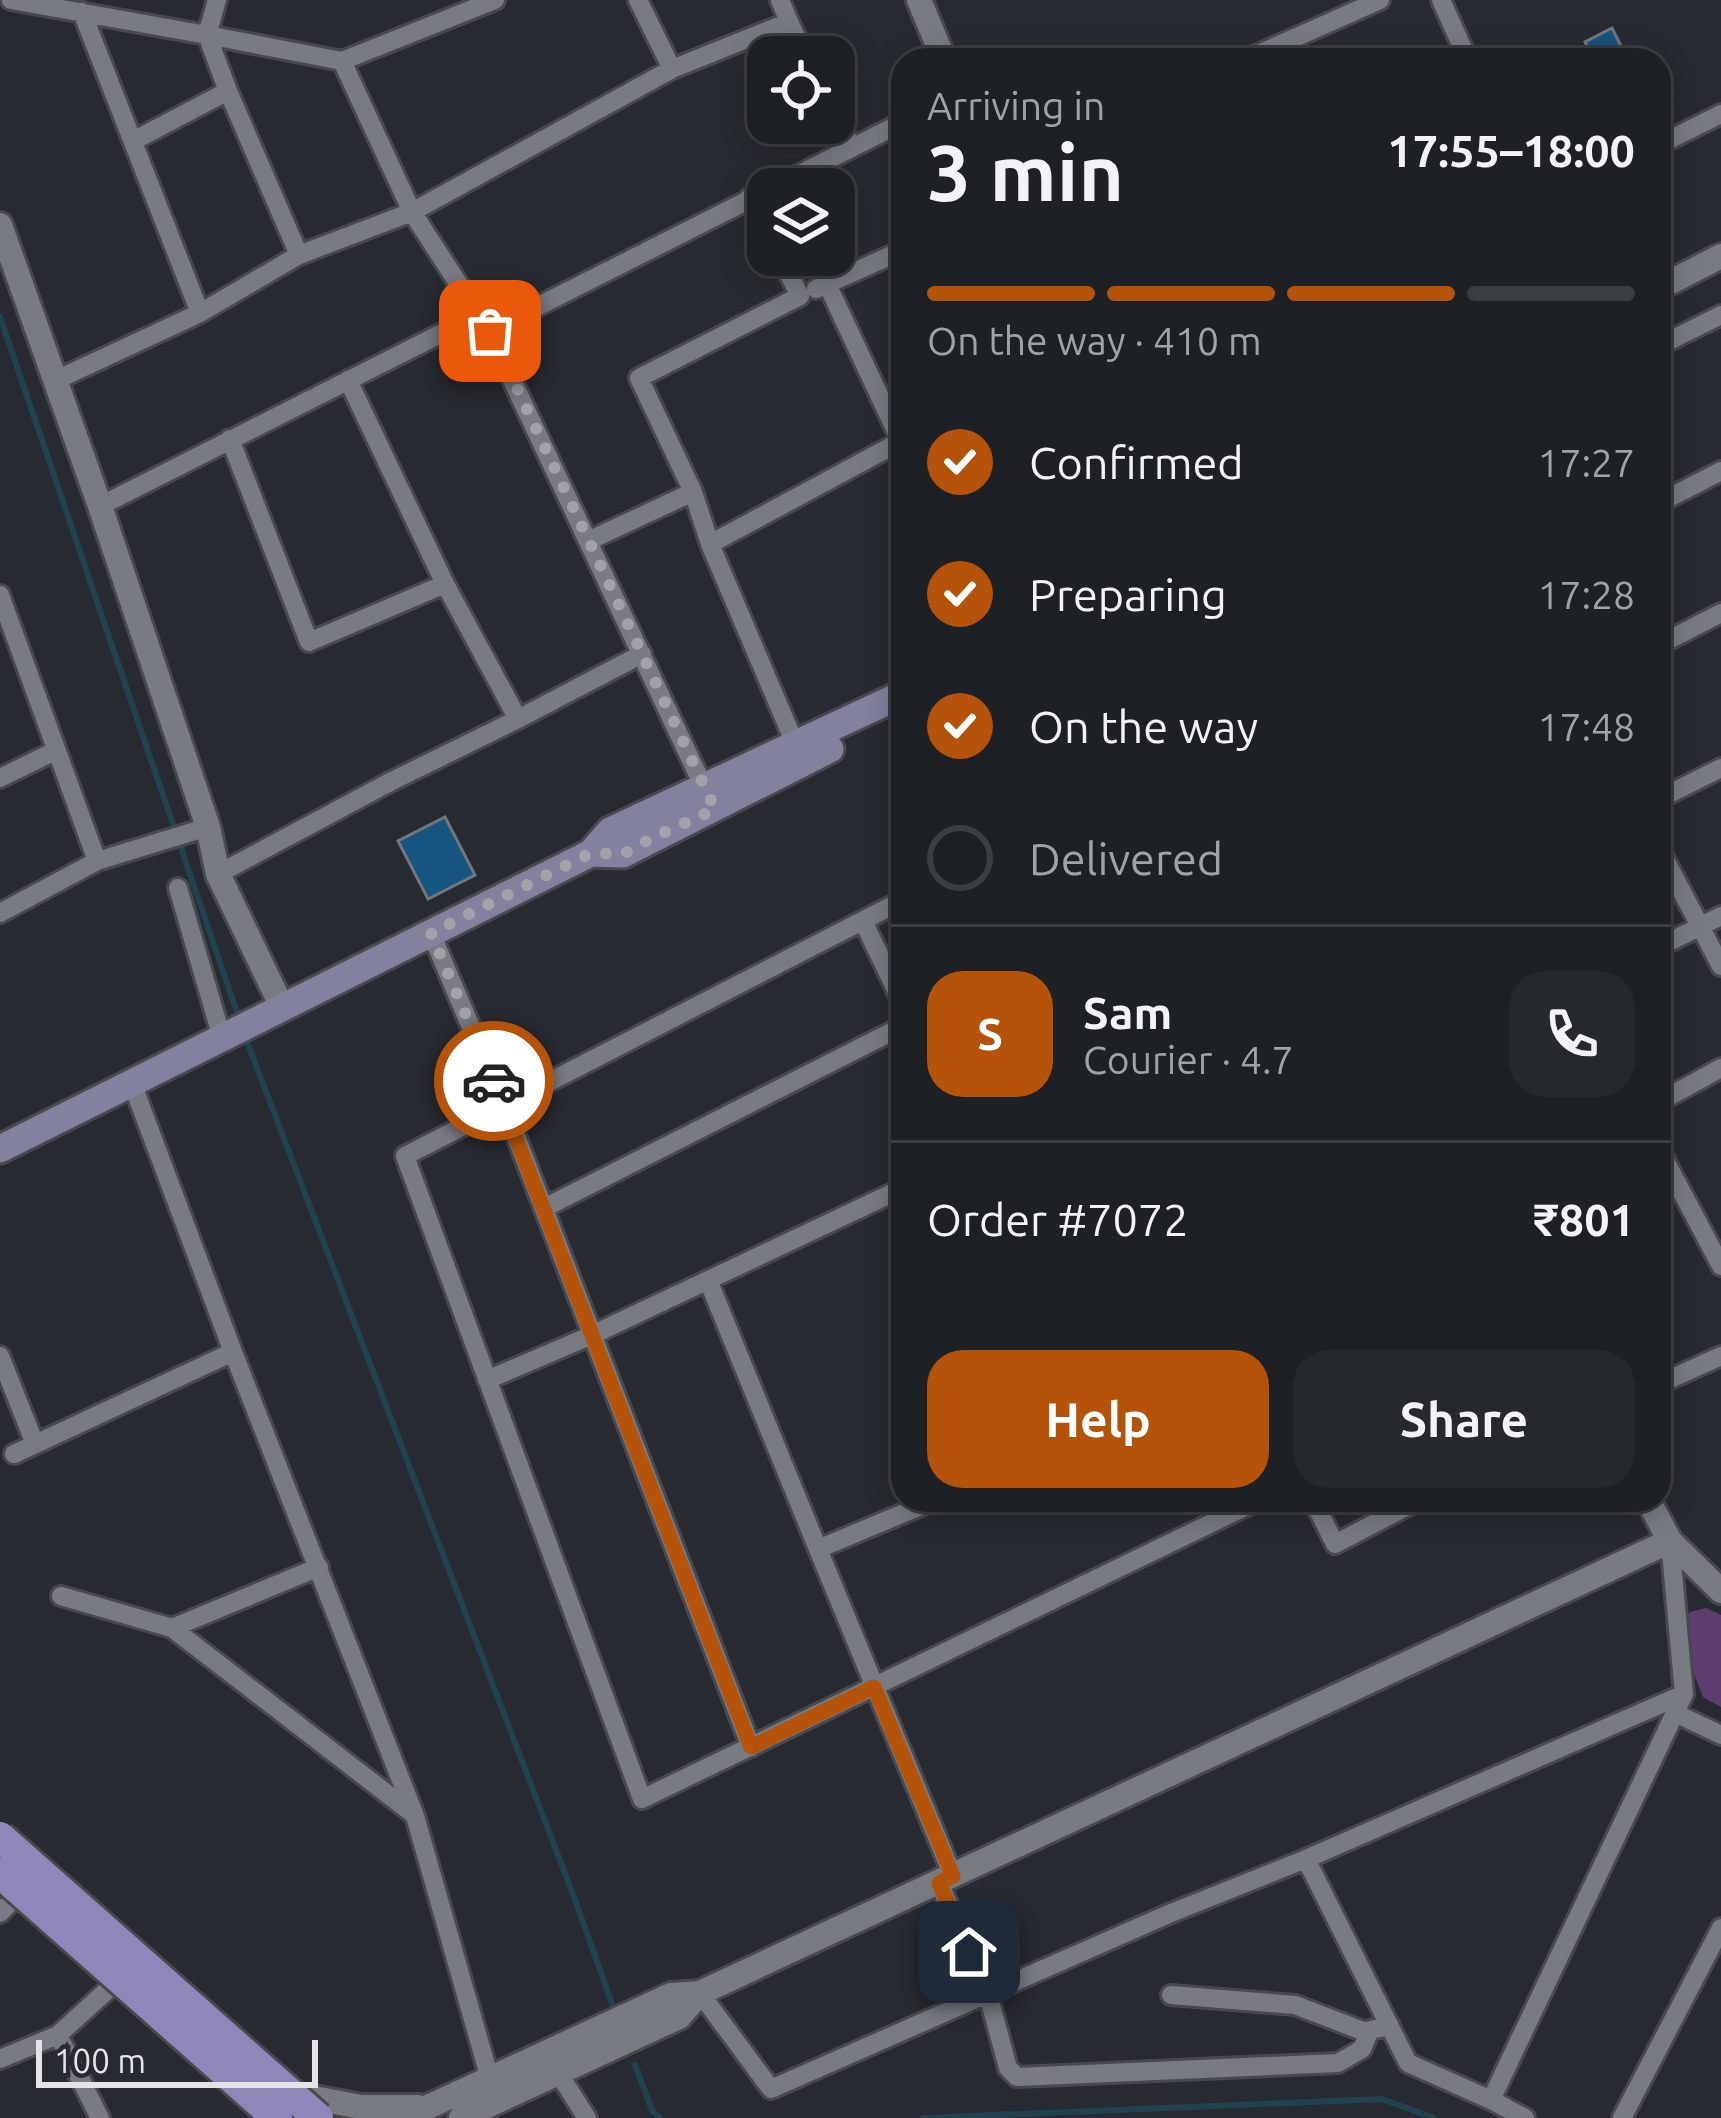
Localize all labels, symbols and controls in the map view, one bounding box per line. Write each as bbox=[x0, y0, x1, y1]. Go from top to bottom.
map controls bbox=[747, 36, 855, 276]
button: locate bbox=[747, 36, 855, 144]
text: Arriving in bbox=[927, 84, 1105, 127]
text: 17:55–18:00 bbox=[1387, 125, 1635, 176]
text: 3 min bbox=[927, 128, 1124, 216]
button: layers bbox=[747, 168, 855, 276]
pin bbox=[439, 280, 541, 382]
icon: bag bbox=[457, 298, 523, 364]
text: On the way · 410 m bbox=[927, 319, 1262, 362]
icon: check bbox=[927, 429, 993, 495]
text: Confirmed bbox=[1029, 437, 1244, 488]
text: 17:27 bbox=[1537, 441, 1635, 484]
icon: check bbox=[927, 561, 993, 627]
text: Preparing bbox=[1029, 569, 1227, 620]
text: 17:28 bbox=[1537, 573, 1635, 616]
icon: check bbox=[927, 693, 993, 759]
text: On the way bbox=[1029, 701, 1258, 752]
text: 17:48 bbox=[1537, 705, 1635, 748]
text: Delivered bbox=[1029, 833, 1223, 884]
button: phone bbox=[1509, 971, 1635, 1097]
text: Sam bbox=[1083, 987, 1172, 1038]
text: S bbox=[977, 1008, 1003, 1059]
courier bbox=[434, 1021, 554, 1141]
text: Courier · 4.7 bbox=[1083, 1038, 1294, 1081]
icon: car bbox=[461, 1048, 527, 1114]
text: Order #7072 bbox=[927, 1194, 1189, 1245]
text: ₹801 bbox=[1533, 1194, 1635, 1245]
button: Help bbox=[927, 1350, 1269, 1488]
button: Share bbox=[1293, 1350, 1635, 1488]
pin bbox=[918, 1901, 1020, 2003]
icon: home bbox=[936, 1919, 1002, 1985]
scale bar bbox=[36, 2034, 318, 2087]
text: 100 m bbox=[54, 2042, 146, 2079]

